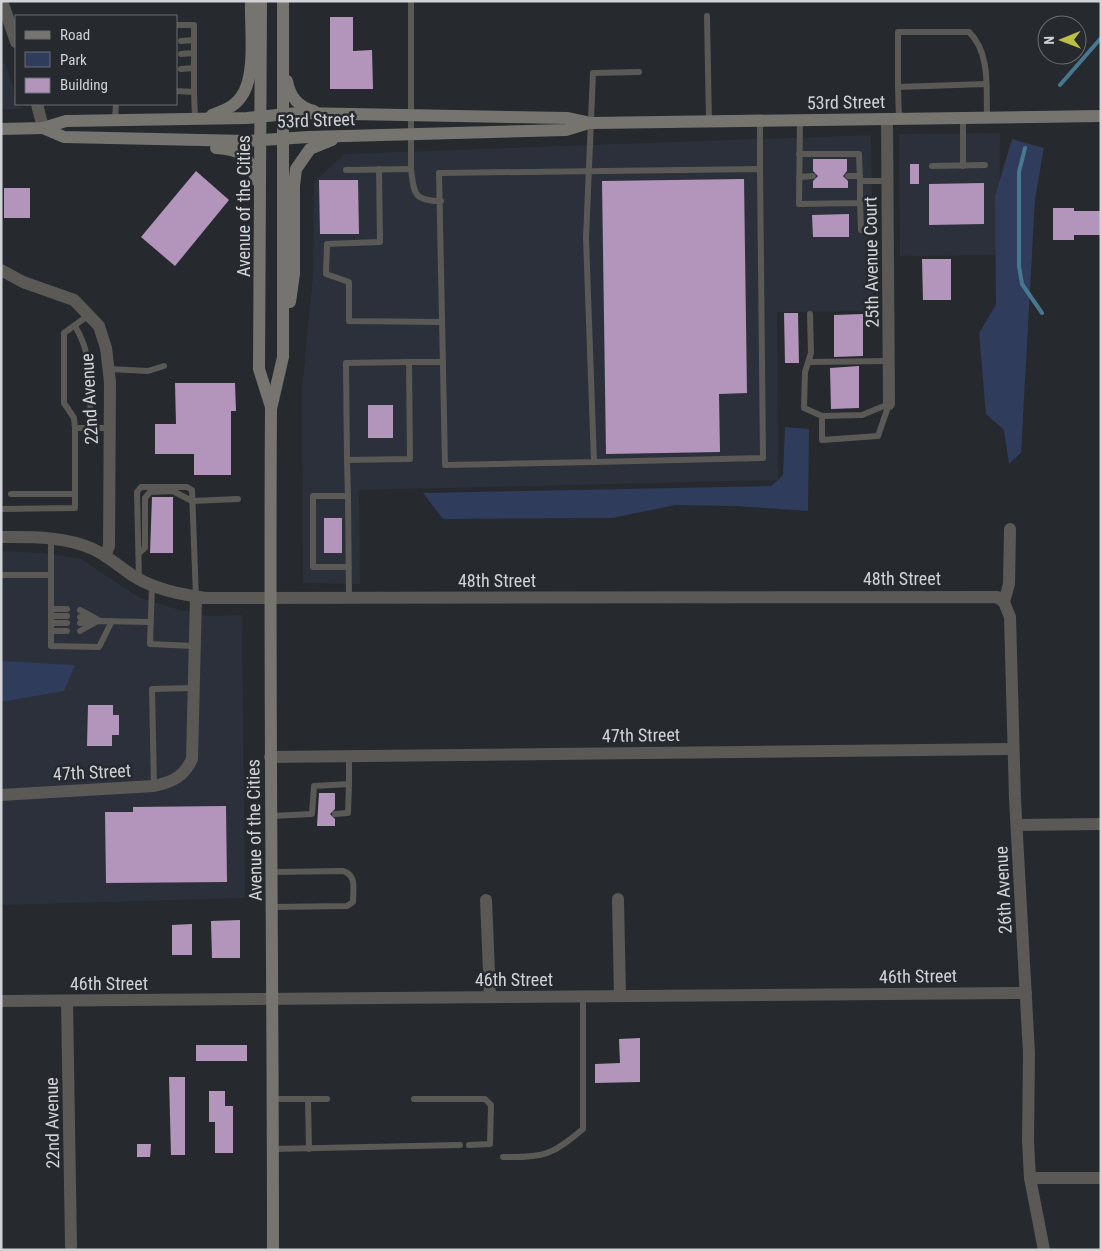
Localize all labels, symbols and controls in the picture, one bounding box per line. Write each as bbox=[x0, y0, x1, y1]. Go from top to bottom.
legend bbox=[15, 15, 178, 105]
north arrow bbox=[1037, 15, 1087, 65]
text: Road bbox=[60, 26, 90, 44]
text: N bbox=[1041, 36, 1057, 45]
text: Park bbox=[60, 51, 87, 69]
text: Building bbox=[60, 76, 108, 94]
street label: 53rd Street bbox=[807, 91, 885, 113]
street label: 53rd Street bbox=[276, 108, 356, 132]
street label: Avenue of the Cities bbox=[233, 135, 254, 277]
street label: 25th Avenue Court bbox=[859, 196, 883, 328]
street label: 22nd Avenue bbox=[76, 353, 102, 445]
street label: 48th Street bbox=[863, 568, 941, 589]
street label: 48th Street bbox=[458, 570, 536, 591]
street label: 47th Street bbox=[602, 724, 680, 746]
street label: 47th Street bbox=[52, 759, 132, 785]
street label: Avenue of the Cities bbox=[242, 759, 266, 901]
street label: 26th Avenue bbox=[990, 846, 1016, 934]
street label: 46th Street bbox=[879, 965, 957, 987]
street label: 46th Street bbox=[475, 969, 553, 990]
street label: 46th Street bbox=[70, 973, 148, 994]
street label: 22nd Avenue bbox=[41, 1077, 63, 1169]

